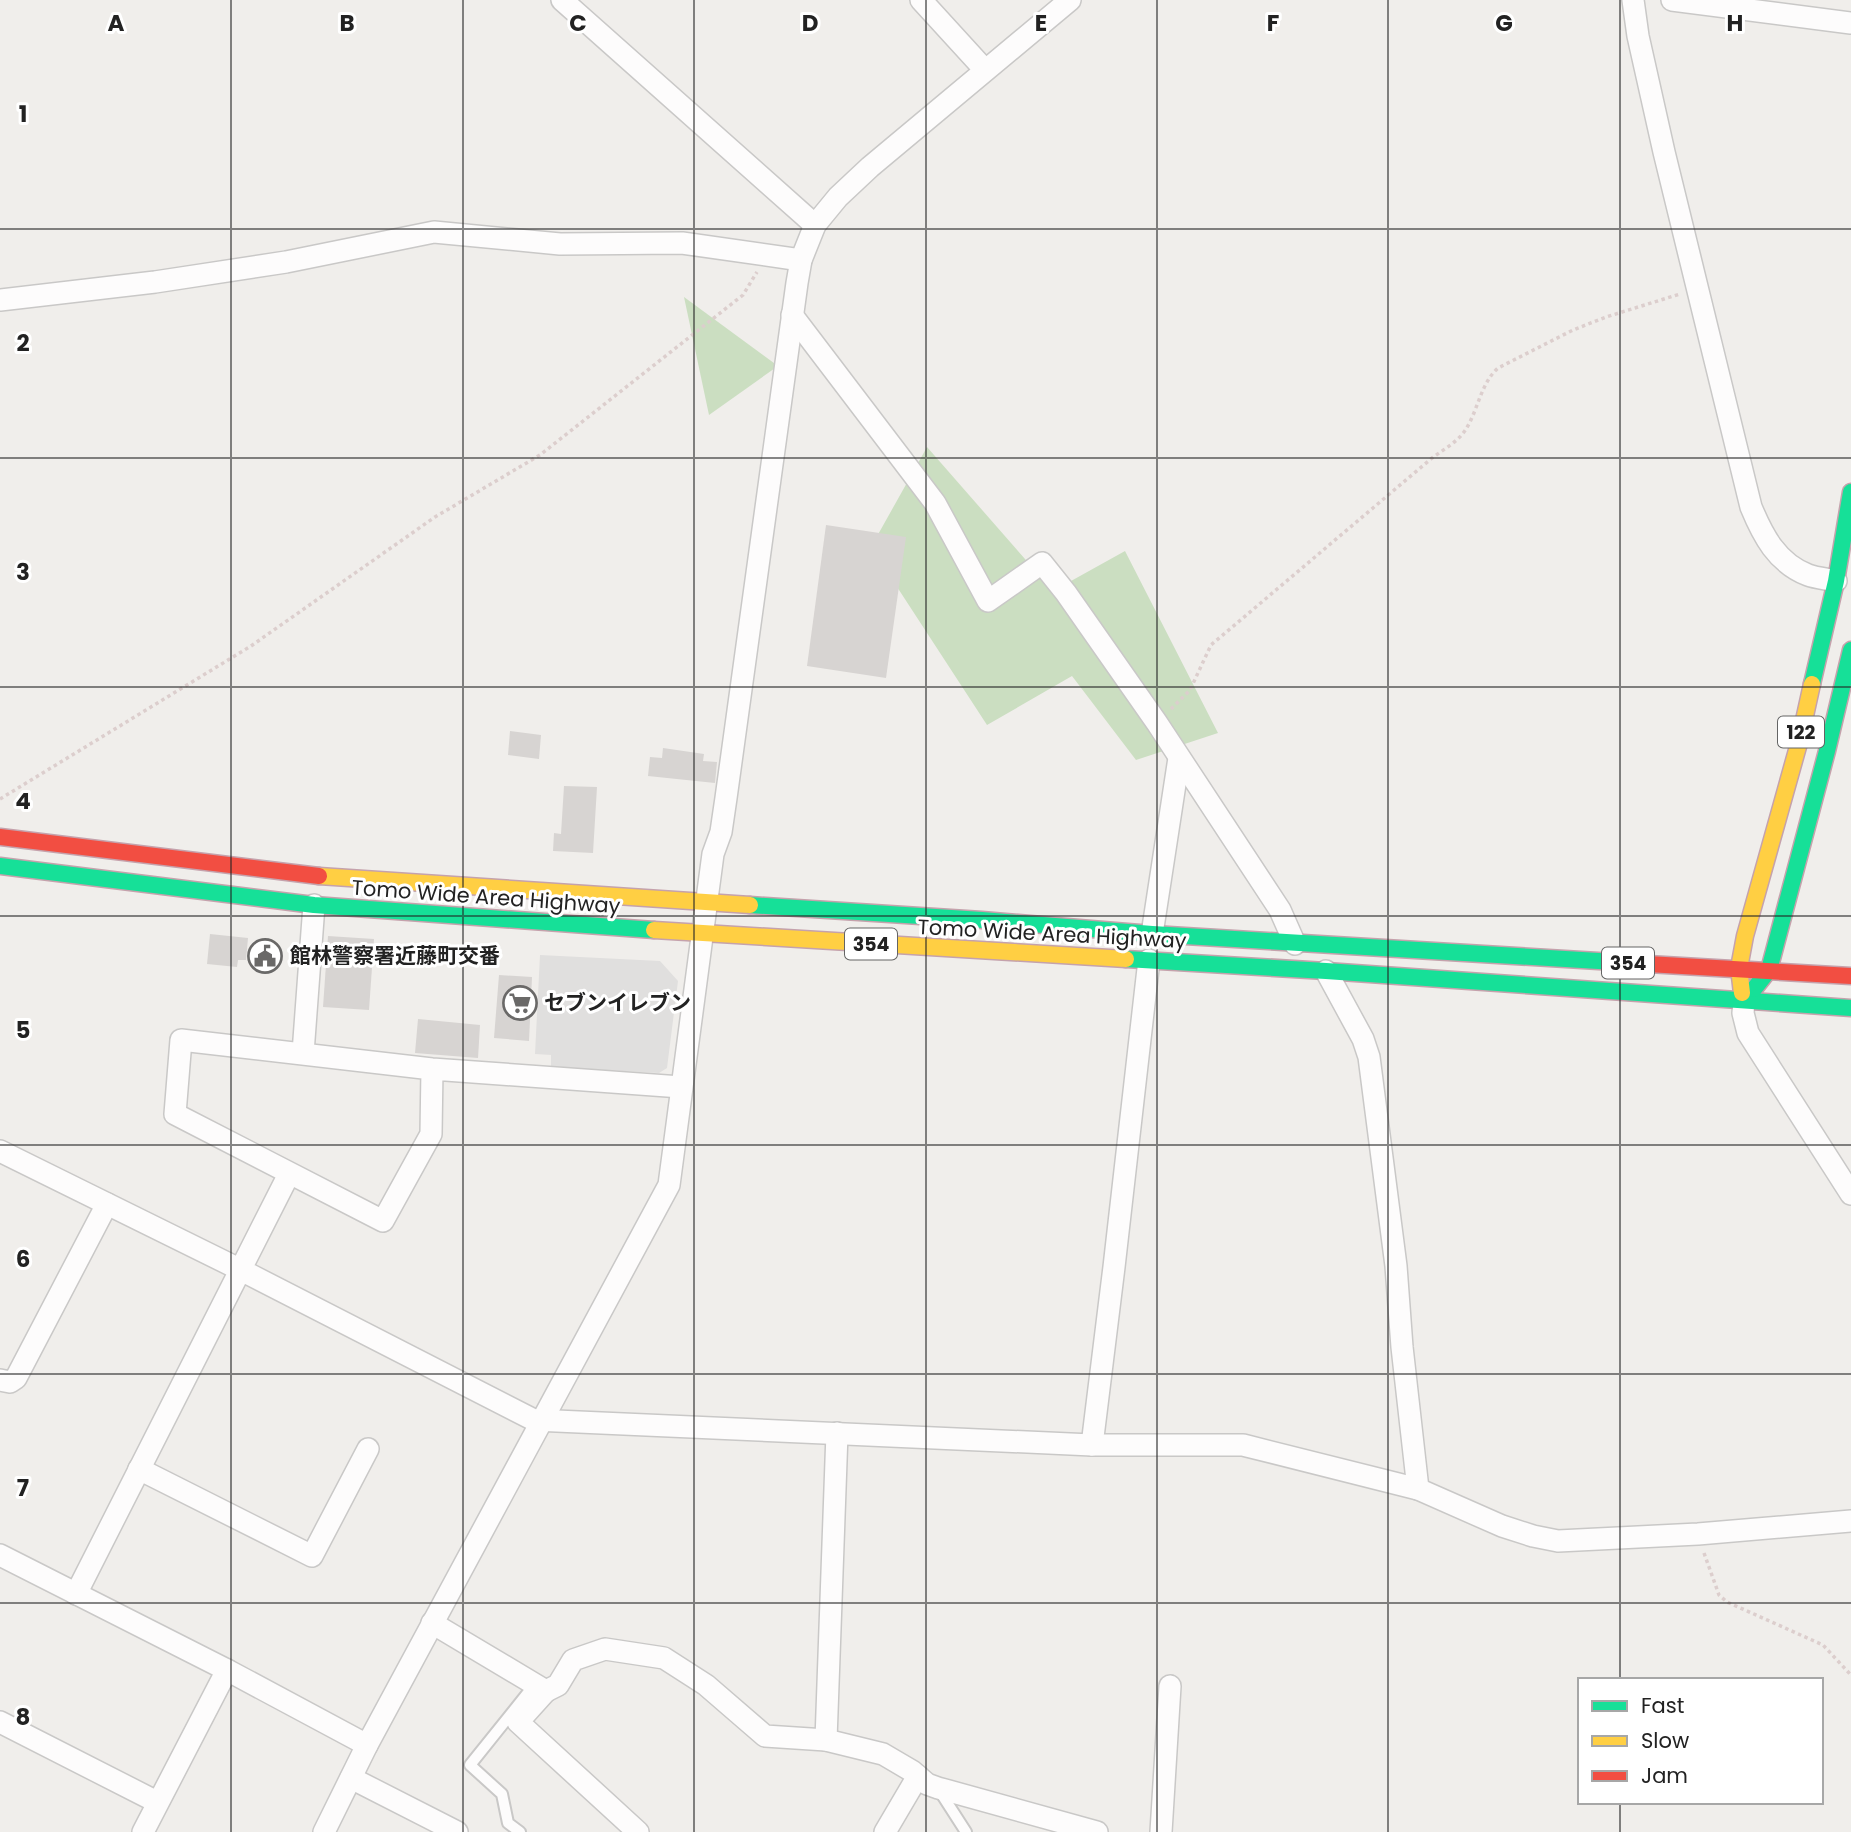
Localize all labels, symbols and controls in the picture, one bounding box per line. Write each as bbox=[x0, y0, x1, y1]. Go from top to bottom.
text: A bbox=[108, 7, 125, 39]
text: B bbox=[339, 7, 355, 39]
text: C bbox=[569, 7, 587, 39]
text: D bbox=[802, 7, 818, 39]
text: E bbox=[1035, 7, 1047, 39]
text: F bbox=[1267, 7, 1279, 39]
text: G bbox=[1495, 7, 1513, 39]
text: H bbox=[1727, 7, 1743, 39]
text: 1 bbox=[19, 98, 27, 130]
text: 2 bbox=[16, 327, 30, 359]
text: 3 bbox=[16, 556, 30, 588]
road number: 122 bbox=[1778, 716, 1824, 748]
text: 4 bbox=[15, 785, 31, 817]
street label: Tomo Wide Area Highway bbox=[351, 873, 622, 920]
street label: Tomo Wide Area Highway bbox=[917, 912, 1187, 955]
road number: 354 bbox=[845, 928, 897, 960]
public building icon: 館林警察署近藤町交番 bbox=[246, 937, 284, 975]
place label: 館林警察署近藤町交番 bbox=[290, 941, 500, 970]
road number: 354 bbox=[1602, 948, 1654, 979]
supermarket icon: セブンイレブン bbox=[501, 984, 539, 1022]
place label: セブンイレブン bbox=[544, 988, 691, 1017]
text: 5 bbox=[16, 1014, 30, 1046]
text: 6 bbox=[16, 1243, 30, 1275]
text: 7 bbox=[17, 1472, 29, 1504]
legend bbox=[1578, 1678, 1823, 1804]
text: Fast bbox=[1641, 1691, 1684, 1720]
text: 8 bbox=[16, 1701, 30, 1733]
text: Slow bbox=[1641, 1726, 1689, 1755]
text: Jam bbox=[1641, 1761, 1688, 1790]

